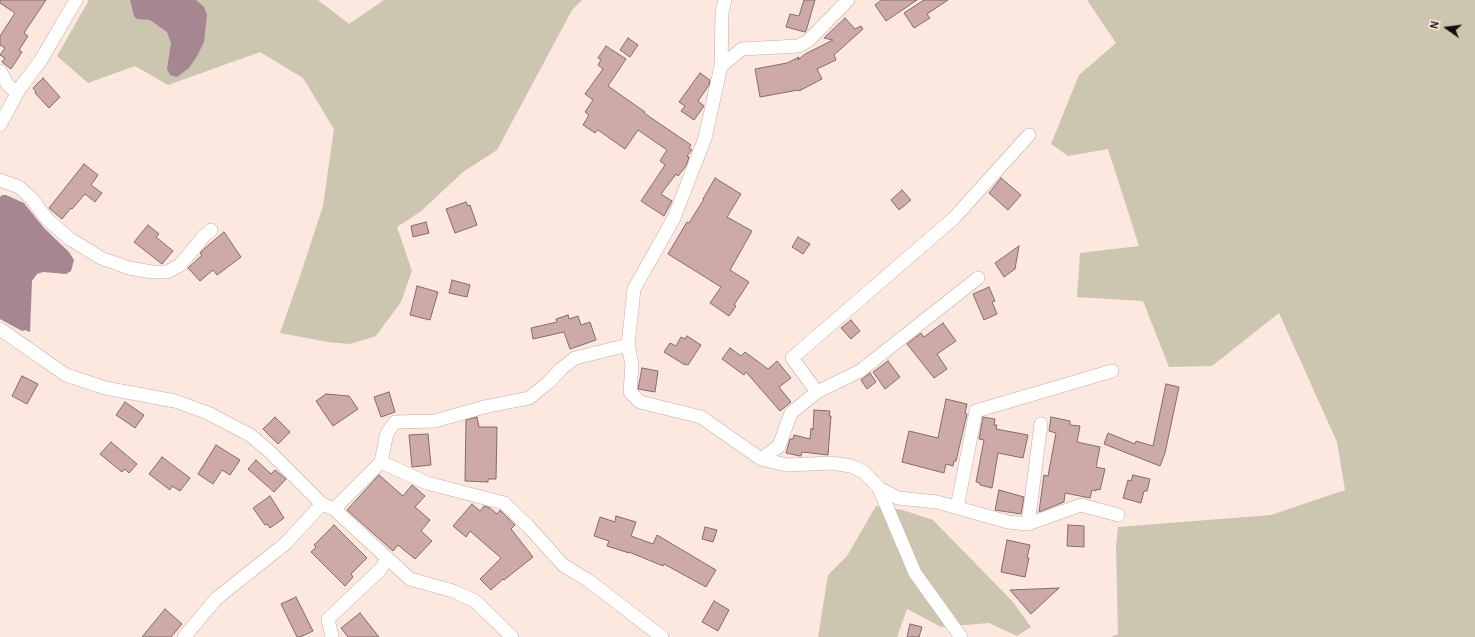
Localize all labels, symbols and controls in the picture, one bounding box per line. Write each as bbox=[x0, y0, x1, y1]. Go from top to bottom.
north arrow bbox=[1427, 8, 1467, 48]
text: N bbox=[1428, 20, 1442, 30]

